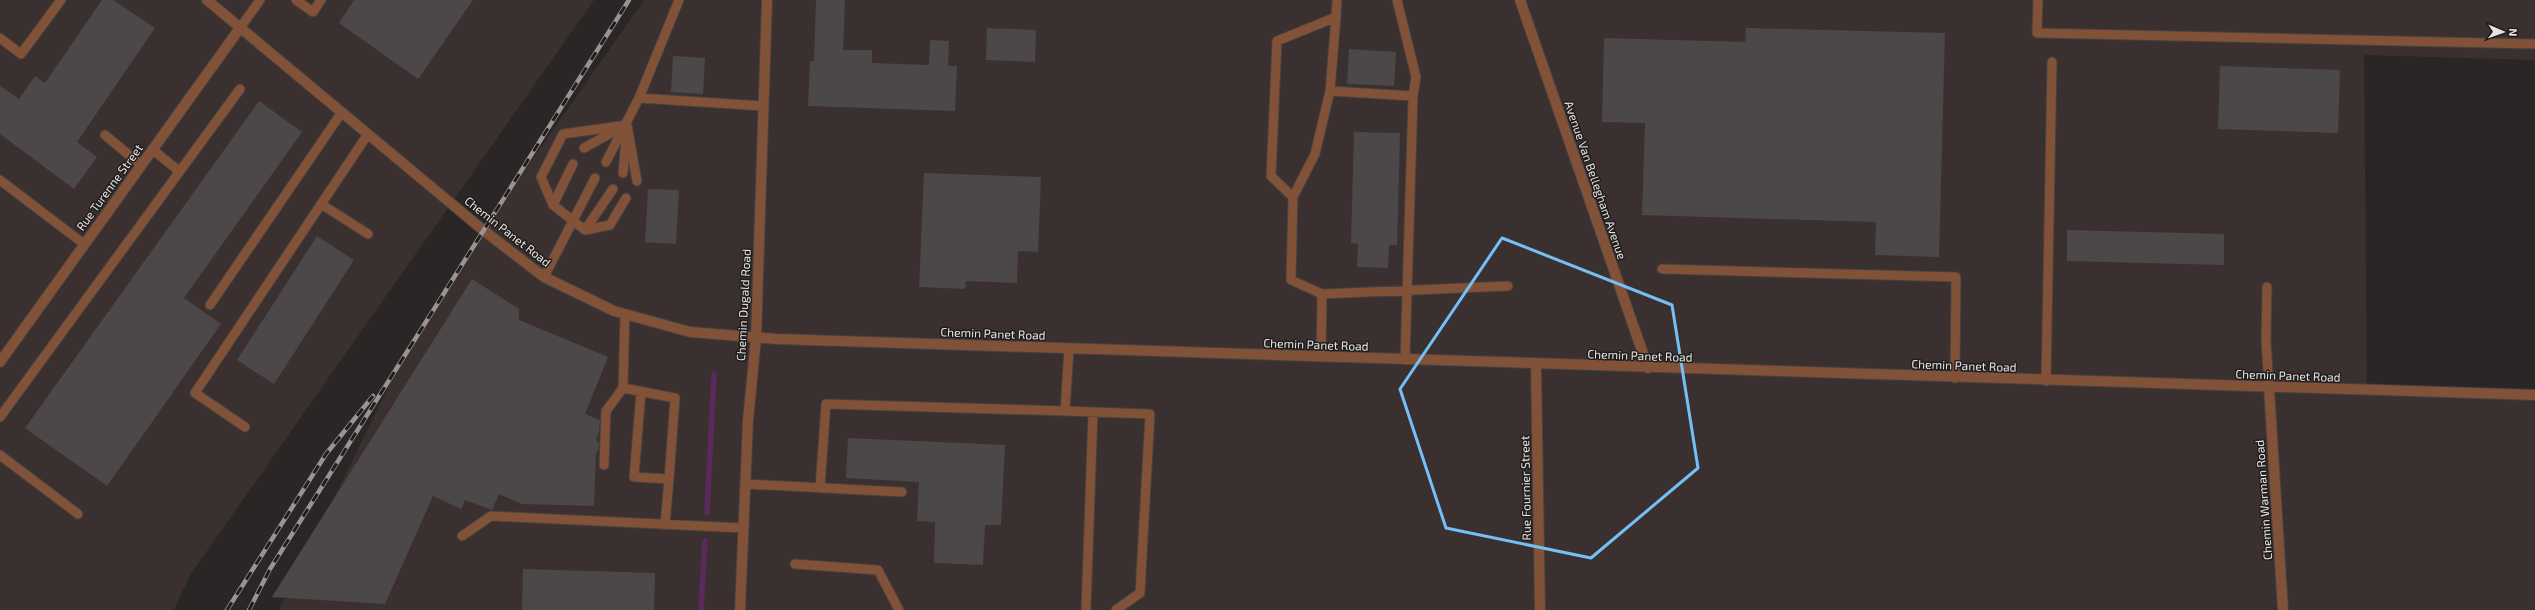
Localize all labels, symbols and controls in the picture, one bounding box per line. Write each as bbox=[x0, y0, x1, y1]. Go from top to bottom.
north arrow bbox=[2483, 12, 2523, 52]
text: N bbox=[2507, 28, 2520, 37]
street label: Avenue Van Bellegham Avenue bbox=[1562, 99, 1630, 261]
street label: Rue Turenne Street bbox=[73, 141, 145, 233]
street label: Chemin Panet Road bbox=[462, 193, 554, 269]
street label: Chemin Dugald Road bbox=[733, 249, 753, 361]
street label: Chemin Panet Road bbox=[940, 324, 1046, 342]
street label: Chemin Panet Road bbox=[1263, 335, 1369, 353]
street label: Chemin Panet Road bbox=[1587, 346, 1693, 364]
street label: Chemin Panet Road bbox=[1911, 356, 2017, 374]
street label: Chemin Panet Road bbox=[2235, 366, 2341, 384]
street label: Rue Fournier Street bbox=[1517, 435, 1533, 541]
street label: Chemin Warman Road bbox=[2252, 440, 2274, 560]

